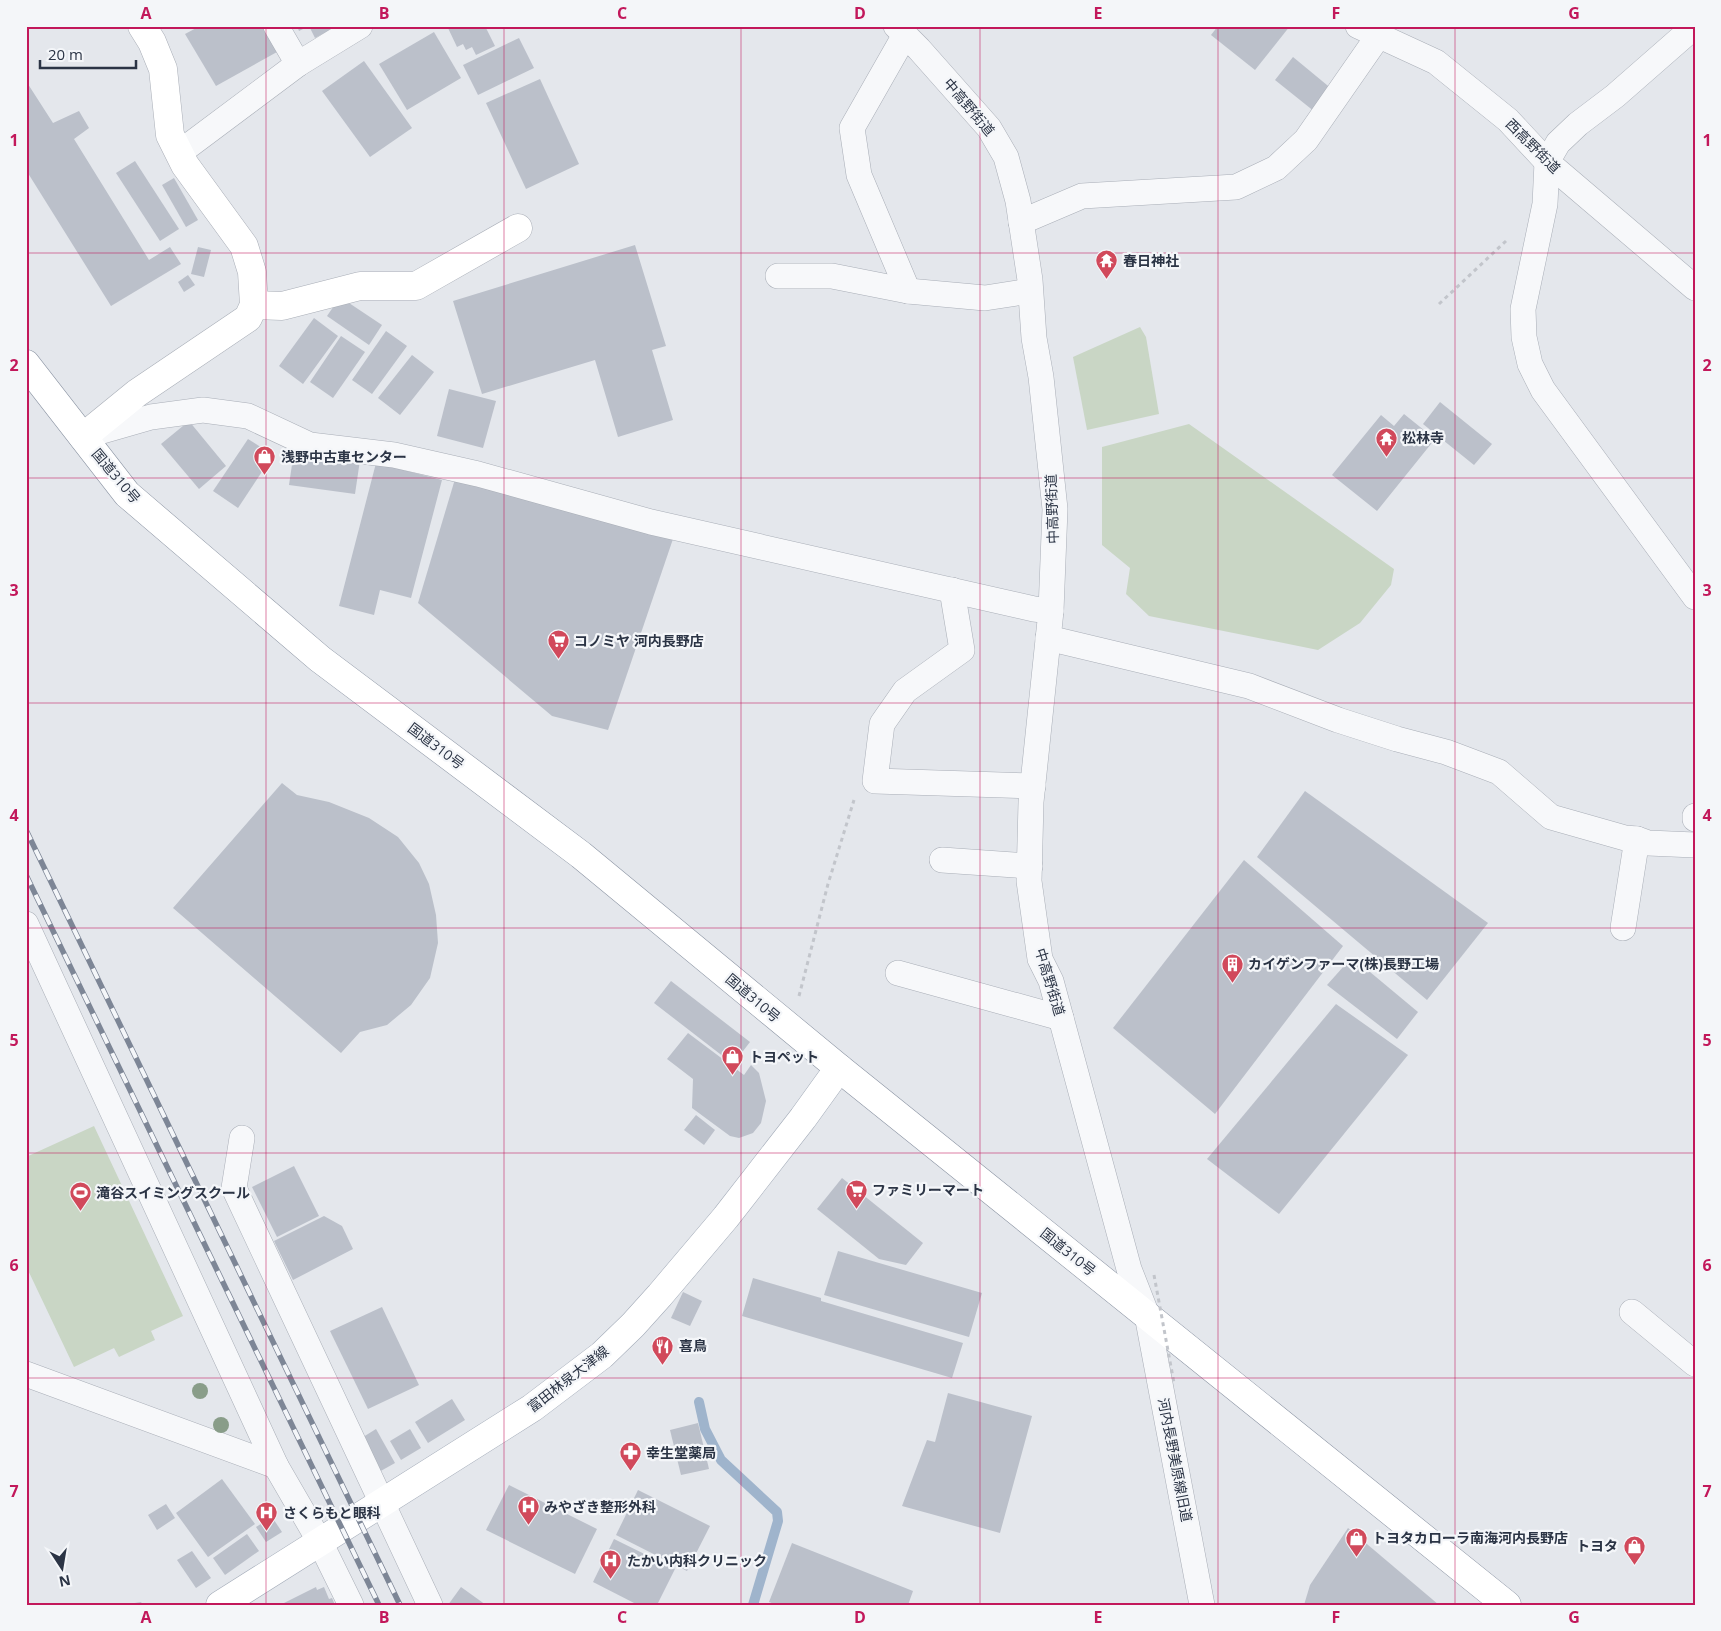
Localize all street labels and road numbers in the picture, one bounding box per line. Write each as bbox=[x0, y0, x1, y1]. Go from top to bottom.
street label: 中高野街道 bbox=[940, 74, 999, 140]
street label: 西高野街道 bbox=[1502, 114, 1565, 177]
street label: 国道310号 bbox=[88, 444, 145, 507]
street label: 中高野街道 bbox=[1041, 474, 1062, 544]
street label: 国道310号 bbox=[404, 718, 468, 773]
street label: 中高野街道 bbox=[1031, 946, 1070, 1018]
street label: 国道310号 bbox=[722, 969, 785, 1026]
street label: 国道310号 bbox=[1037, 1223, 1100, 1280]
street label: 富田林泉大津線 bbox=[523, 1341, 612, 1416]
street label: 河内長野美原線旧道 bbox=[1154, 1396, 1197, 1524]

